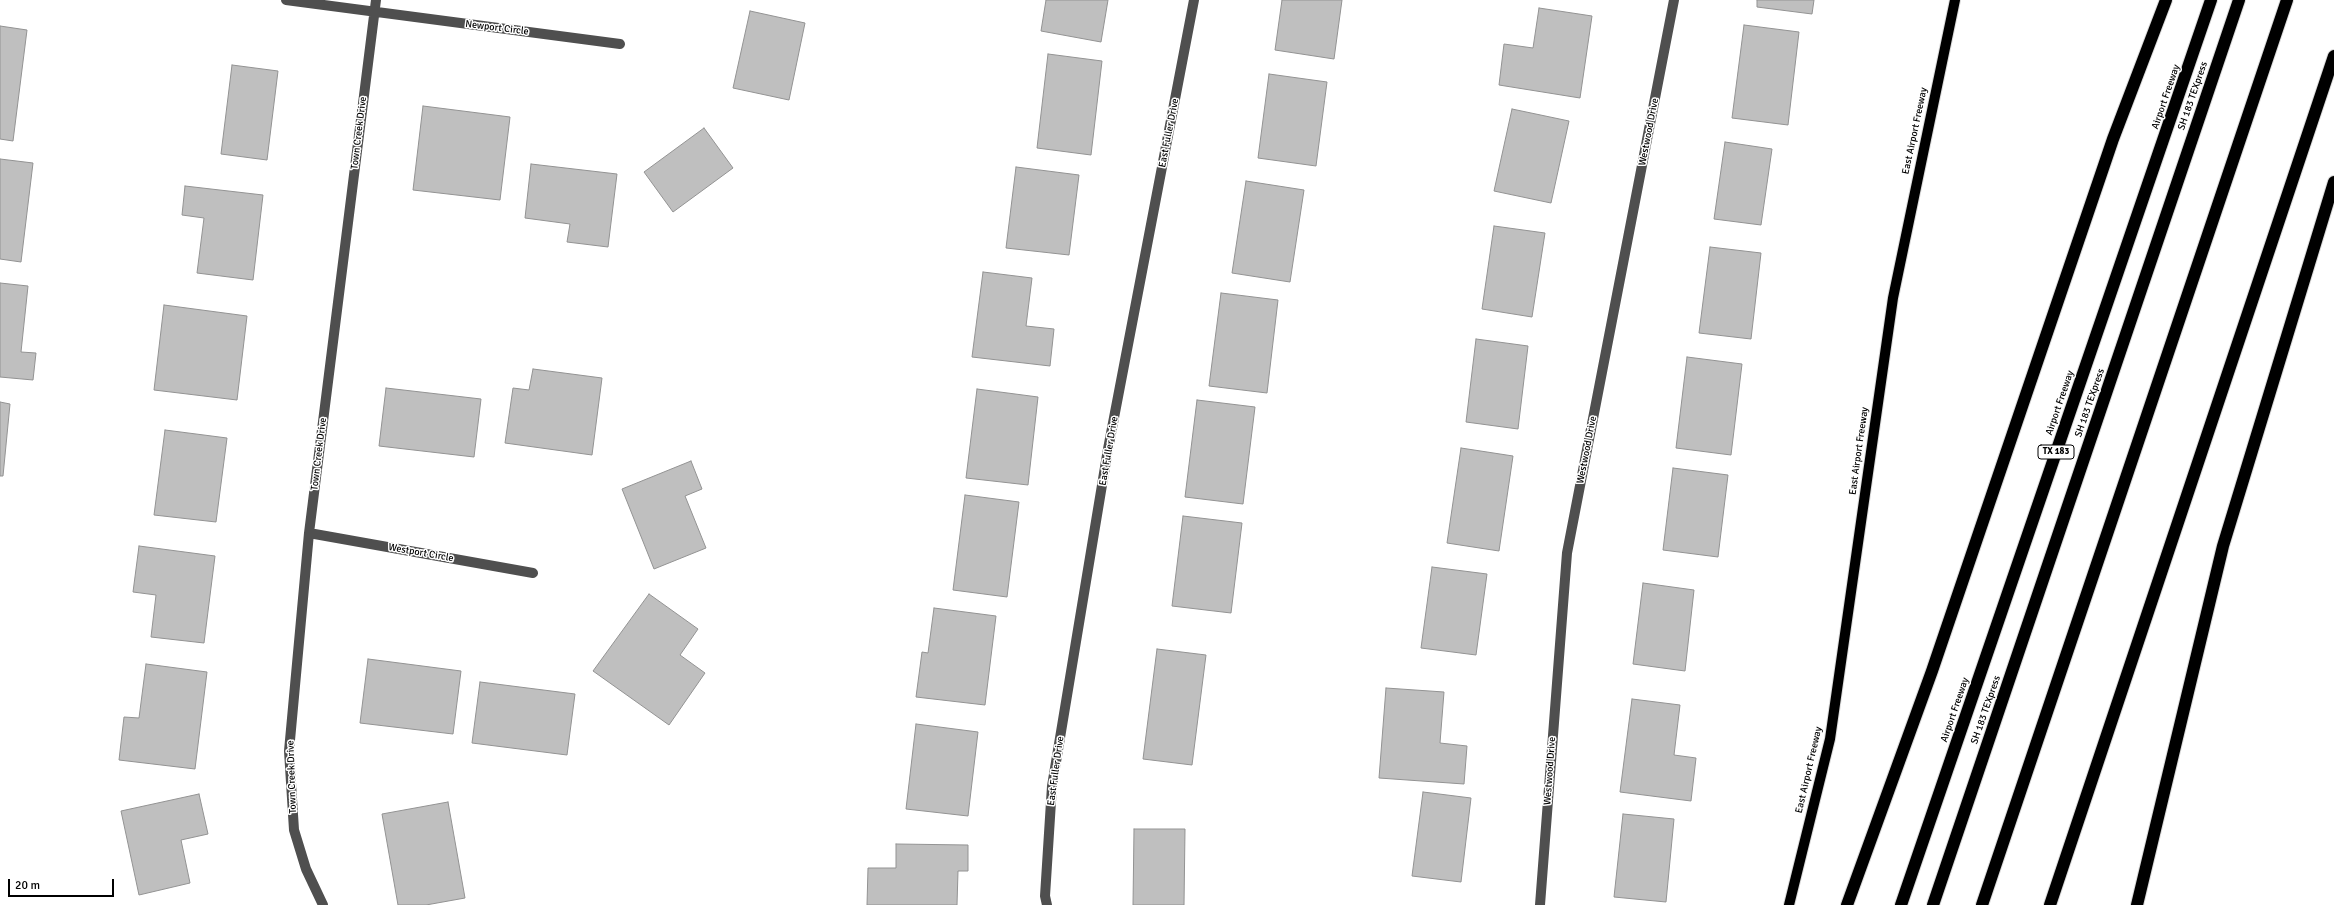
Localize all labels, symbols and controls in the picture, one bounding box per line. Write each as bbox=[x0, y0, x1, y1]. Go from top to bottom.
street label: Newport Circle bbox=[465, 18, 529, 38]
street label: SH 183 TEXpress bbox=[2176, 60, 2210, 132]
street label: Airport Freeway bbox=[2149, 63, 2183, 131]
street label: East Airport Freeway bbox=[1900, 87, 1930, 175]
street label: Town Creek Drive bbox=[349, 96, 369, 170]
street label: East Fuller Drive bbox=[1156, 97, 1182, 169]
street label: Westwood Drive bbox=[1637, 97, 1661, 167]
street label: SH 183 TEXpress bbox=[2073, 367, 2107, 439]
street label: Airport Freeway bbox=[2043, 369, 2077, 437]
street label: East Airport Freeway bbox=[1847, 406, 1871, 496]
street label: East Fuller Drive bbox=[1097, 415, 1121, 487]
street label: Westwood Drive bbox=[1575, 415, 1599, 485]
street label: Town Creek Drive bbox=[309, 417, 329, 491]
road number: TX 183 bbox=[2038, 445, 2074, 459]
street label: Westport Circle bbox=[388, 541, 454, 565]
street label: SH 183 TEXpress bbox=[1969, 674, 2003, 746]
street label: Airport Freeway bbox=[1938, 676, 1972, 744]
street label: East Airport Freeway bbox=[1793, 726, 1825, 814]
street label: East Fuller Drive bbox=[1045, 735, 1067, 807]
street label: Westwood Drive bbox=[1542, 736, 1558, 806]
street label: Town Creek Drive bbox=[285, 740, 299, 814]
scale bar bbox=[10, 871, 116, 897]
text: 20 m bbox=[15, 878, 40, 893]

